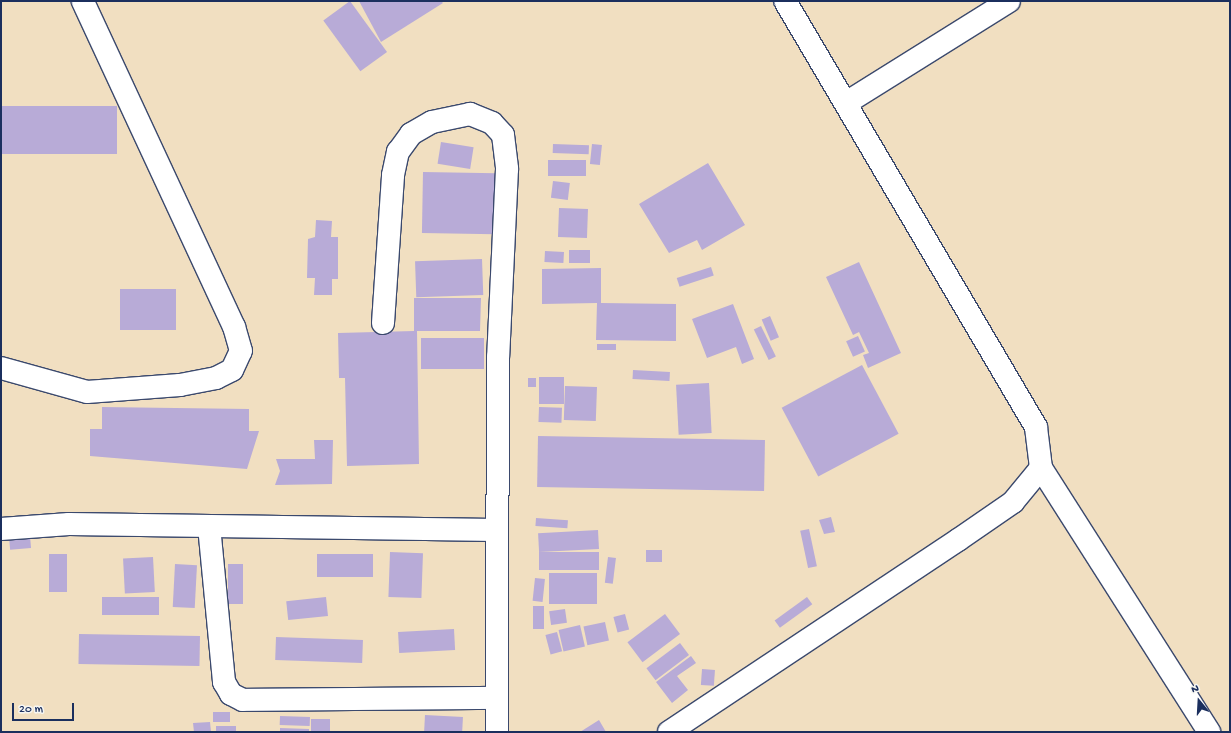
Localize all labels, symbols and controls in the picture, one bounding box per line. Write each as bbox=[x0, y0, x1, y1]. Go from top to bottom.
north arrow bbox=[1179, 681, 1219, 721]
text: N bbox=[1190, 683, 1201, 696]
scale bar bbox=[14, 695, 76, 721]
text: 20 m bbox=[19, 703, 43, 717]

